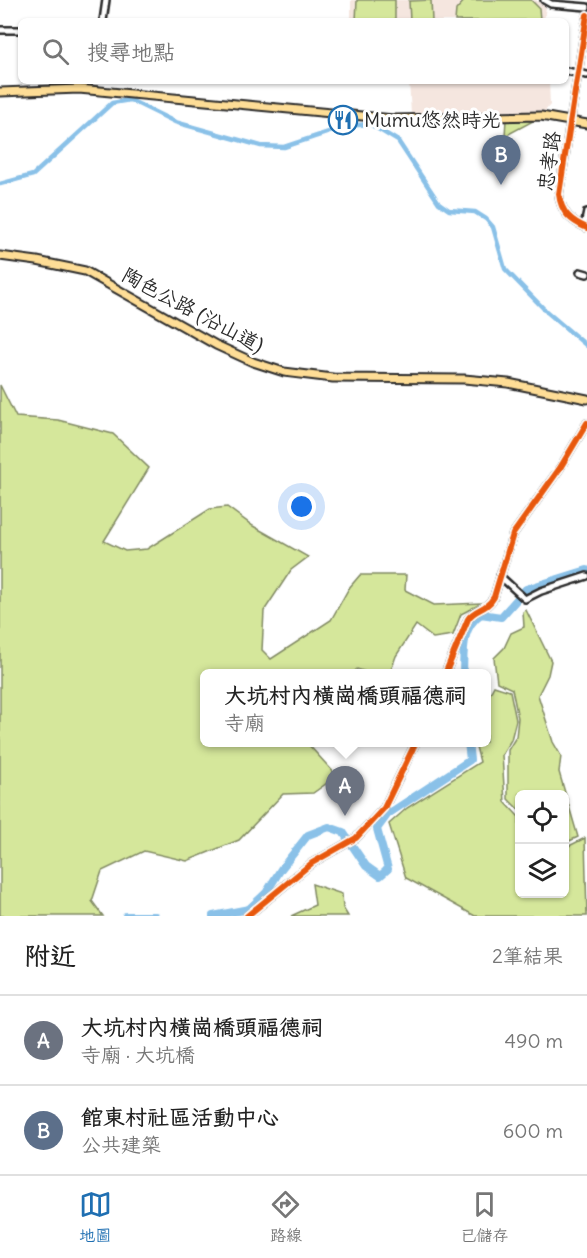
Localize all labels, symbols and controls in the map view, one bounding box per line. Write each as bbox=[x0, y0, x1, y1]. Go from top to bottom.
search box bbox=[18, 18, 569, 84]
icon: search bbox=[39, 35, 72, 68]
text: 搜尋地點 bbox=[87, 38, 175, 66]
restaurant icon: Mumu悠然時光 bbox=[327, 104, 359, 136]
place label: Mumu悠然時光 bbox=[364, 107, 501, 132]
street label: 忠孝路 bbox=[532, 128, 565, 192]
pin: B bbox=[482, 136, 520, 185]
street label: 陶色公路 (沿山道) bbox=[118, 262, 268, 357]
your location bbox=[287, 492, 316, 521]
popup bbox=[200, 669, 491, 747]
text: 大坑村內橫崗橋頭福德祠 bbox=[224, 681, 467, 709]
text: 寺廟 bbox=[224, 710, 264, 735]
pin: A bbox=[326, 766, 364, 816]
map controls bbox=[515, 790, 569, 898]
button: locate bbox=[515, 790, 569, 844]
button: layers bbox=[515, 844, 569, 898]
text: 附近 bbox=[24, 939, 76, 972]
text: 2筆結果 bbox=[492, 943, 563, 968]
text: 大坑村內橫崗橋頭福德祠 bbox=[81, 1013, 323, 1041]
text: A bbox=[37, 1028, 50, 1053]
text: 490 m bbox=[504, 1028, 563, 1053]
text: 寺廟 · 大坑橋 bbox=[81, 1042, 195, 1067]
text: 館東村社區活動中心 bbox=[81, 1103, 279, 1131]
text: B bbox=[37, 1118, 50, 1143]
text: 600 m bbox=[503, 1118, 563, 1143]
text: 公共建築 bbox=[81, 1132, 161, 1157]
tab: 地圖 bbox=[79, 1188, 112, 1246]
tab: 路線 bbox=[269, 1188, 302, 1246]
tab: 已儲存 bbox=[460, 1188, 508, 1246]

